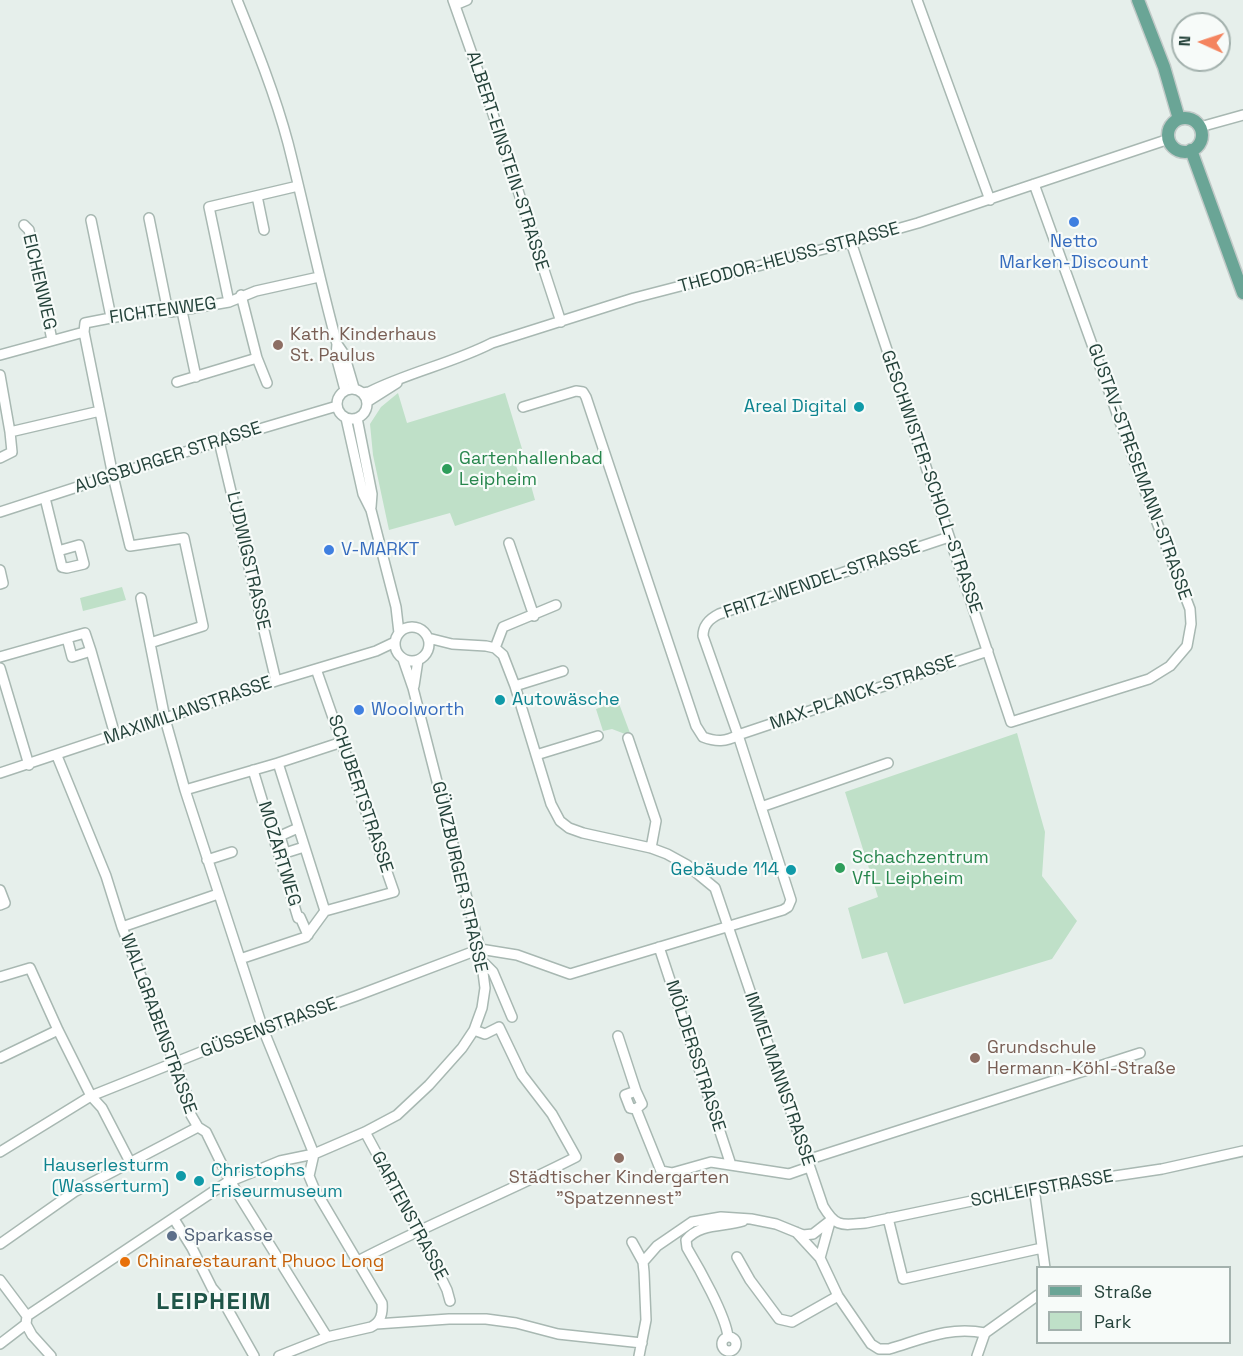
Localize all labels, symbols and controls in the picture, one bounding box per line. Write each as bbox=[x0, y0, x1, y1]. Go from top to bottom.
north arrow bbox=[1171, 12, 1231, 72]
text: N bbox=[1174, 35, 1195, 47]
street label: ALBERT-EINSTEIN-STRASSE bbox=[461, 48, 553, 274]
marker: Netto Marken-Discount bbox=[1067, 215, 1081, 229]
street label: THEODOR-HEUSS-STRASSE bbox=[676, 218, 902, 298]
place label: Netto Marken-Discount bbox=[999, 231, 1149, 274]
street label: EICHENWEG bbox=[17, 232, 61, 332]
street label: FICHTENWEG bbox=[108, 293, 218, 329]
place label: Kath. Kinderhaus St. Paulus bbox=[290, 324, 436, 366]
marker: Kath. Kinderhaus St. Paulus bbox=[271, 338, 285, 352]
street label: GUSTAV-STRESEMANN-STRASSE bbox=[1082, 341, 1196, 603]
street label: GESCHWISTER-SCHOLL-STRASSE bbox=[876, 348, 986, 616]
place label: Areal Digital bbox=[744, 396, 847, 418]
marker: Areal Digital bbox=[852, 400, 866, 414]
street label: AUGSBURGER STRASSE bbox=[72, 418, 264, 498]
place label: Gartenhallenbad Leipheim bbox=[459, 448, 603, 490]
marker: Gartenhallenbad Leipheim bbox=[440, 462, 454, 476]
street label: LUDWIGSTRASSE bbox=[222, 490, 274, 632]
street label: FRITZ-WENDEL-STRASSE bbox=[721, 536, 923, 624]
place label: V-MARKT bbox=[341, 539, 419, 561]
marker: V-MARKT bbox=[322, 543, 336, 557]
street label: MAX-PLANCK-STRASSE bbox=[767, 651, 959, 735]
street label: MAXIMILIANSTRASSE bbox=[101, 672, 275, 750]
place label: Autowäsche bbox=[512, 689, 620, 711]
marker: Autowäsche bbox=[493, 693, 507, 707]
place label: Woolworth bbox=[371, 699, 465, 721]
marker: Woolworth bbox=[352, 703, 366, 717]
street label: SCHUBERTSTRASSE bbox=[323, 712, 397, 876]
street label: GÜNZBURGER STRASSE bbox=[427, 779, 491, 975]
street label: MOZARTWEG bbox=[253, 799, 305, 909]
place label: Schachzentrum VfL Leipheim bbox=[852, 847, 989, 890]
place label: Gebäude 114 bbox=[671, 859, 779, 881]
marker: Schachzentrum VfL Leipheim bbox=[833, 861, 847, 875]
marker: Gebäude 114 bbox=[784, 863, 798, 877]
street label: WALLGRABENSTRASSE bbox=[115, 931, 201, 1117]
street label: MÖLDERSSTRASSE bbox=[660, 978, 730, 1134]
street label: IMMELMANNSTRASSE bbox=[739, 989, 819, 1169]
street label: GÜSSENSTRASSE bbox=[198, 993, 340, 1063]
place label: Grundschule Hermann-Köhl-Straße bbox=[987, 1037, 1176, 1080]
marker: Grundschule Hermann-Köhl-Straße bbox=[968, 1051, 982, 1065]
street label: GARTENSTRASSE bbox=[366, 1148, 452, 1284]
marker: Städtischer Kindergarten "Spatzennest" bbox=[612, 1151, 626, 1165]
place label: Hauserlesturm (Wasserturm) bbox=[43, 1155, 169, 1198]
place label: Christophs Friseurmuseum bbox=[211, 1160, 343, 1202]
street label: SCHLEIFSTRASSE bbox=[969, 1166, 1115, 1212]
place label: Städtischer Kindergarten "Spatzennest" bbox=[509, 1167, 729, 1210]
marker: Hauserlesturm (Wasserturm) bbox=[174, 1169, 188, 1183]
marker: Christophs Friseurmuseum bbox=[192, 1174, 206, 1188]
place label: Sparkasse bbox=[184, 1225, 273, 1247]
marker: Sparkasse bbox=[165, 1229, 179, 1243]
place label: Chinarestaurant Phuoc Long bbox=[137, 1251, 384, 1273]
marker: Chinarestaurant Phuoc Long bbox=[118, 1255, 132, 1269]
legend bbox=[1036, 1266, 1231, 1344]
text: Straße bbox=[1094, 1280, 1152, 1303]
district label: LEIPHEIM bbox=[156, 1288, 272, 1316]
text: Park bbox=[1094, 1310, 1131, 1333]

